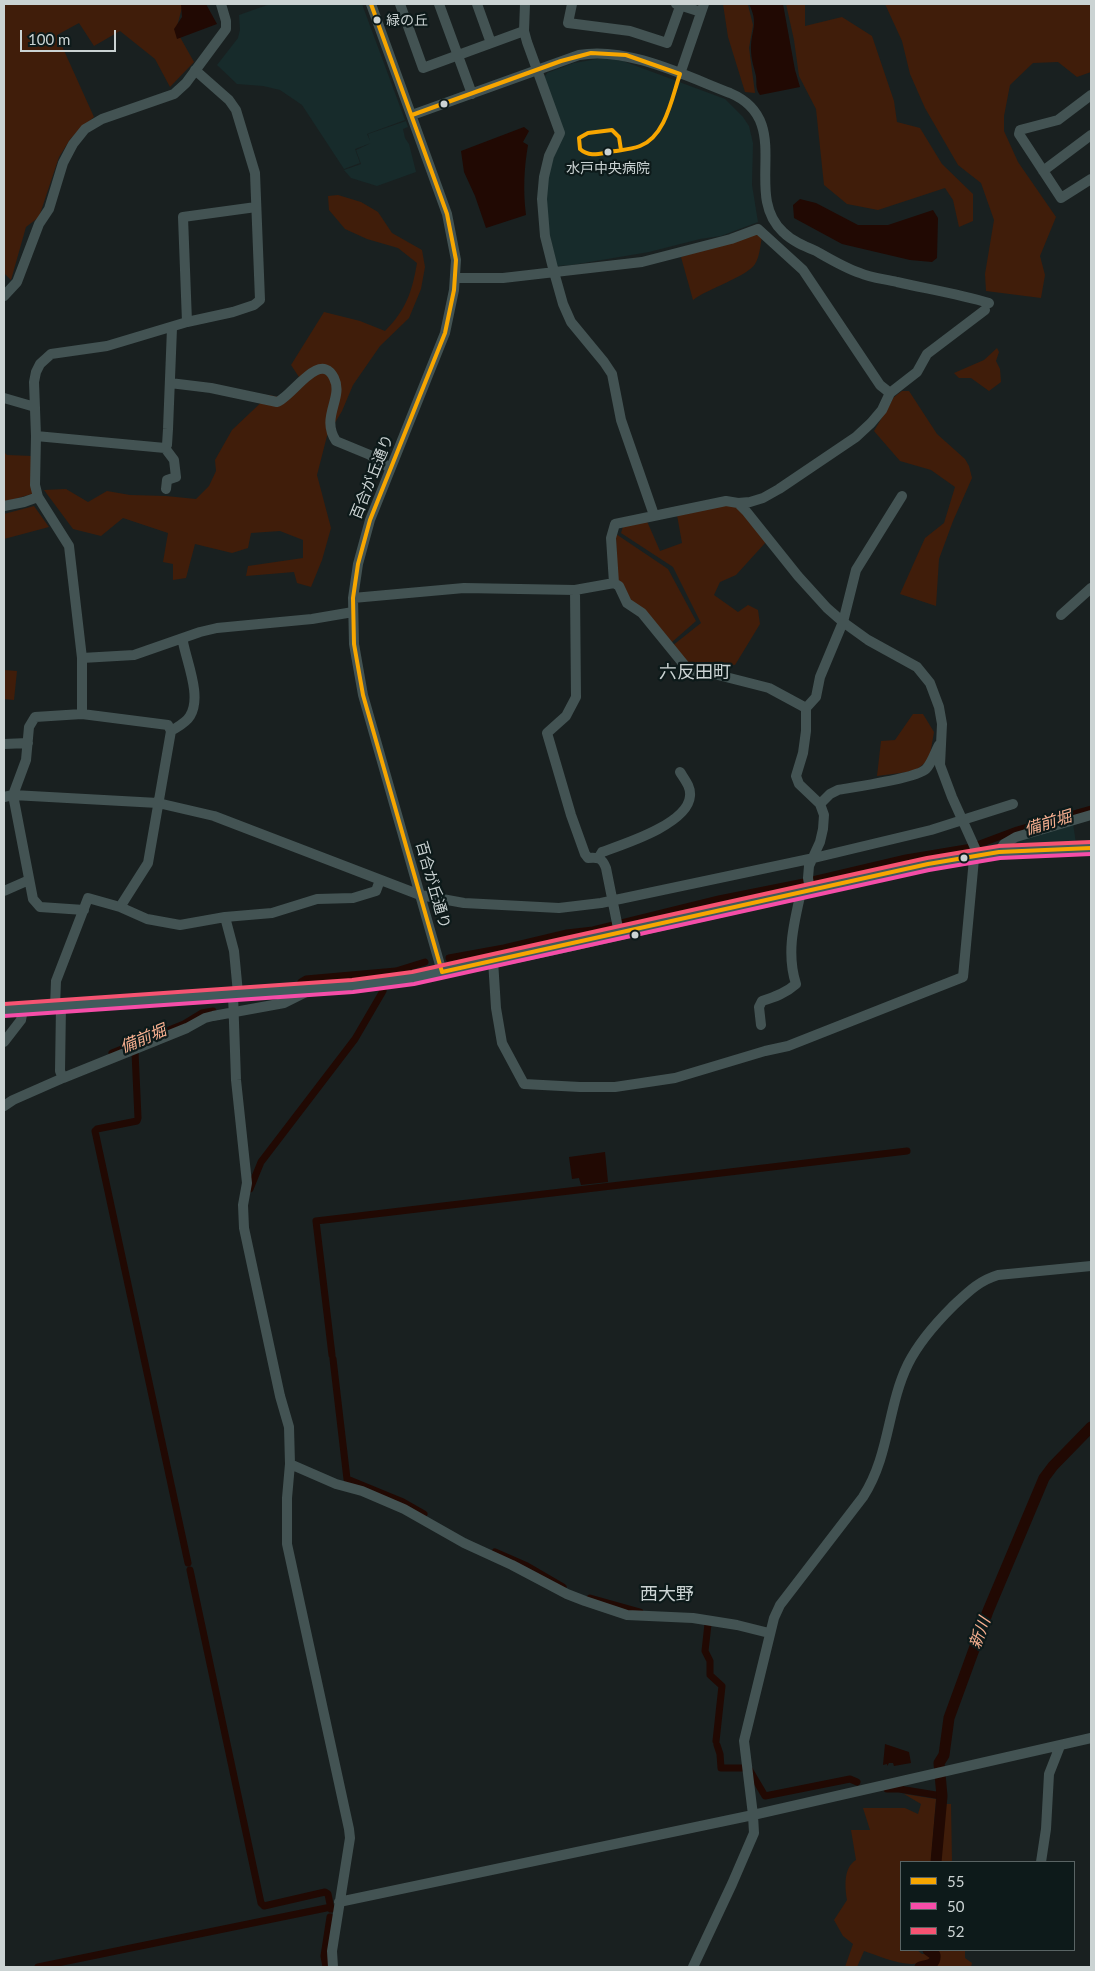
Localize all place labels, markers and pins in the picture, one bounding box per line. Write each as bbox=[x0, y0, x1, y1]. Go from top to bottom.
place label: 緑の丘 bbox=[386, 12, 428, 28]
marker: 緑の丘 bbox=[372, 15, 382, 25]
unlabelled marker bbox=[439, 99, 449, 109]
marker: 水戸中央病院 bbox=[603, 147, 613, 157]
place label: 水戸中央病院 bbox=[566, 160, 650, 176]
unlabelled marker bbox=[959, 853, 969, 863]
unlabelled marker bbox=[630, 930, 640, 940]

